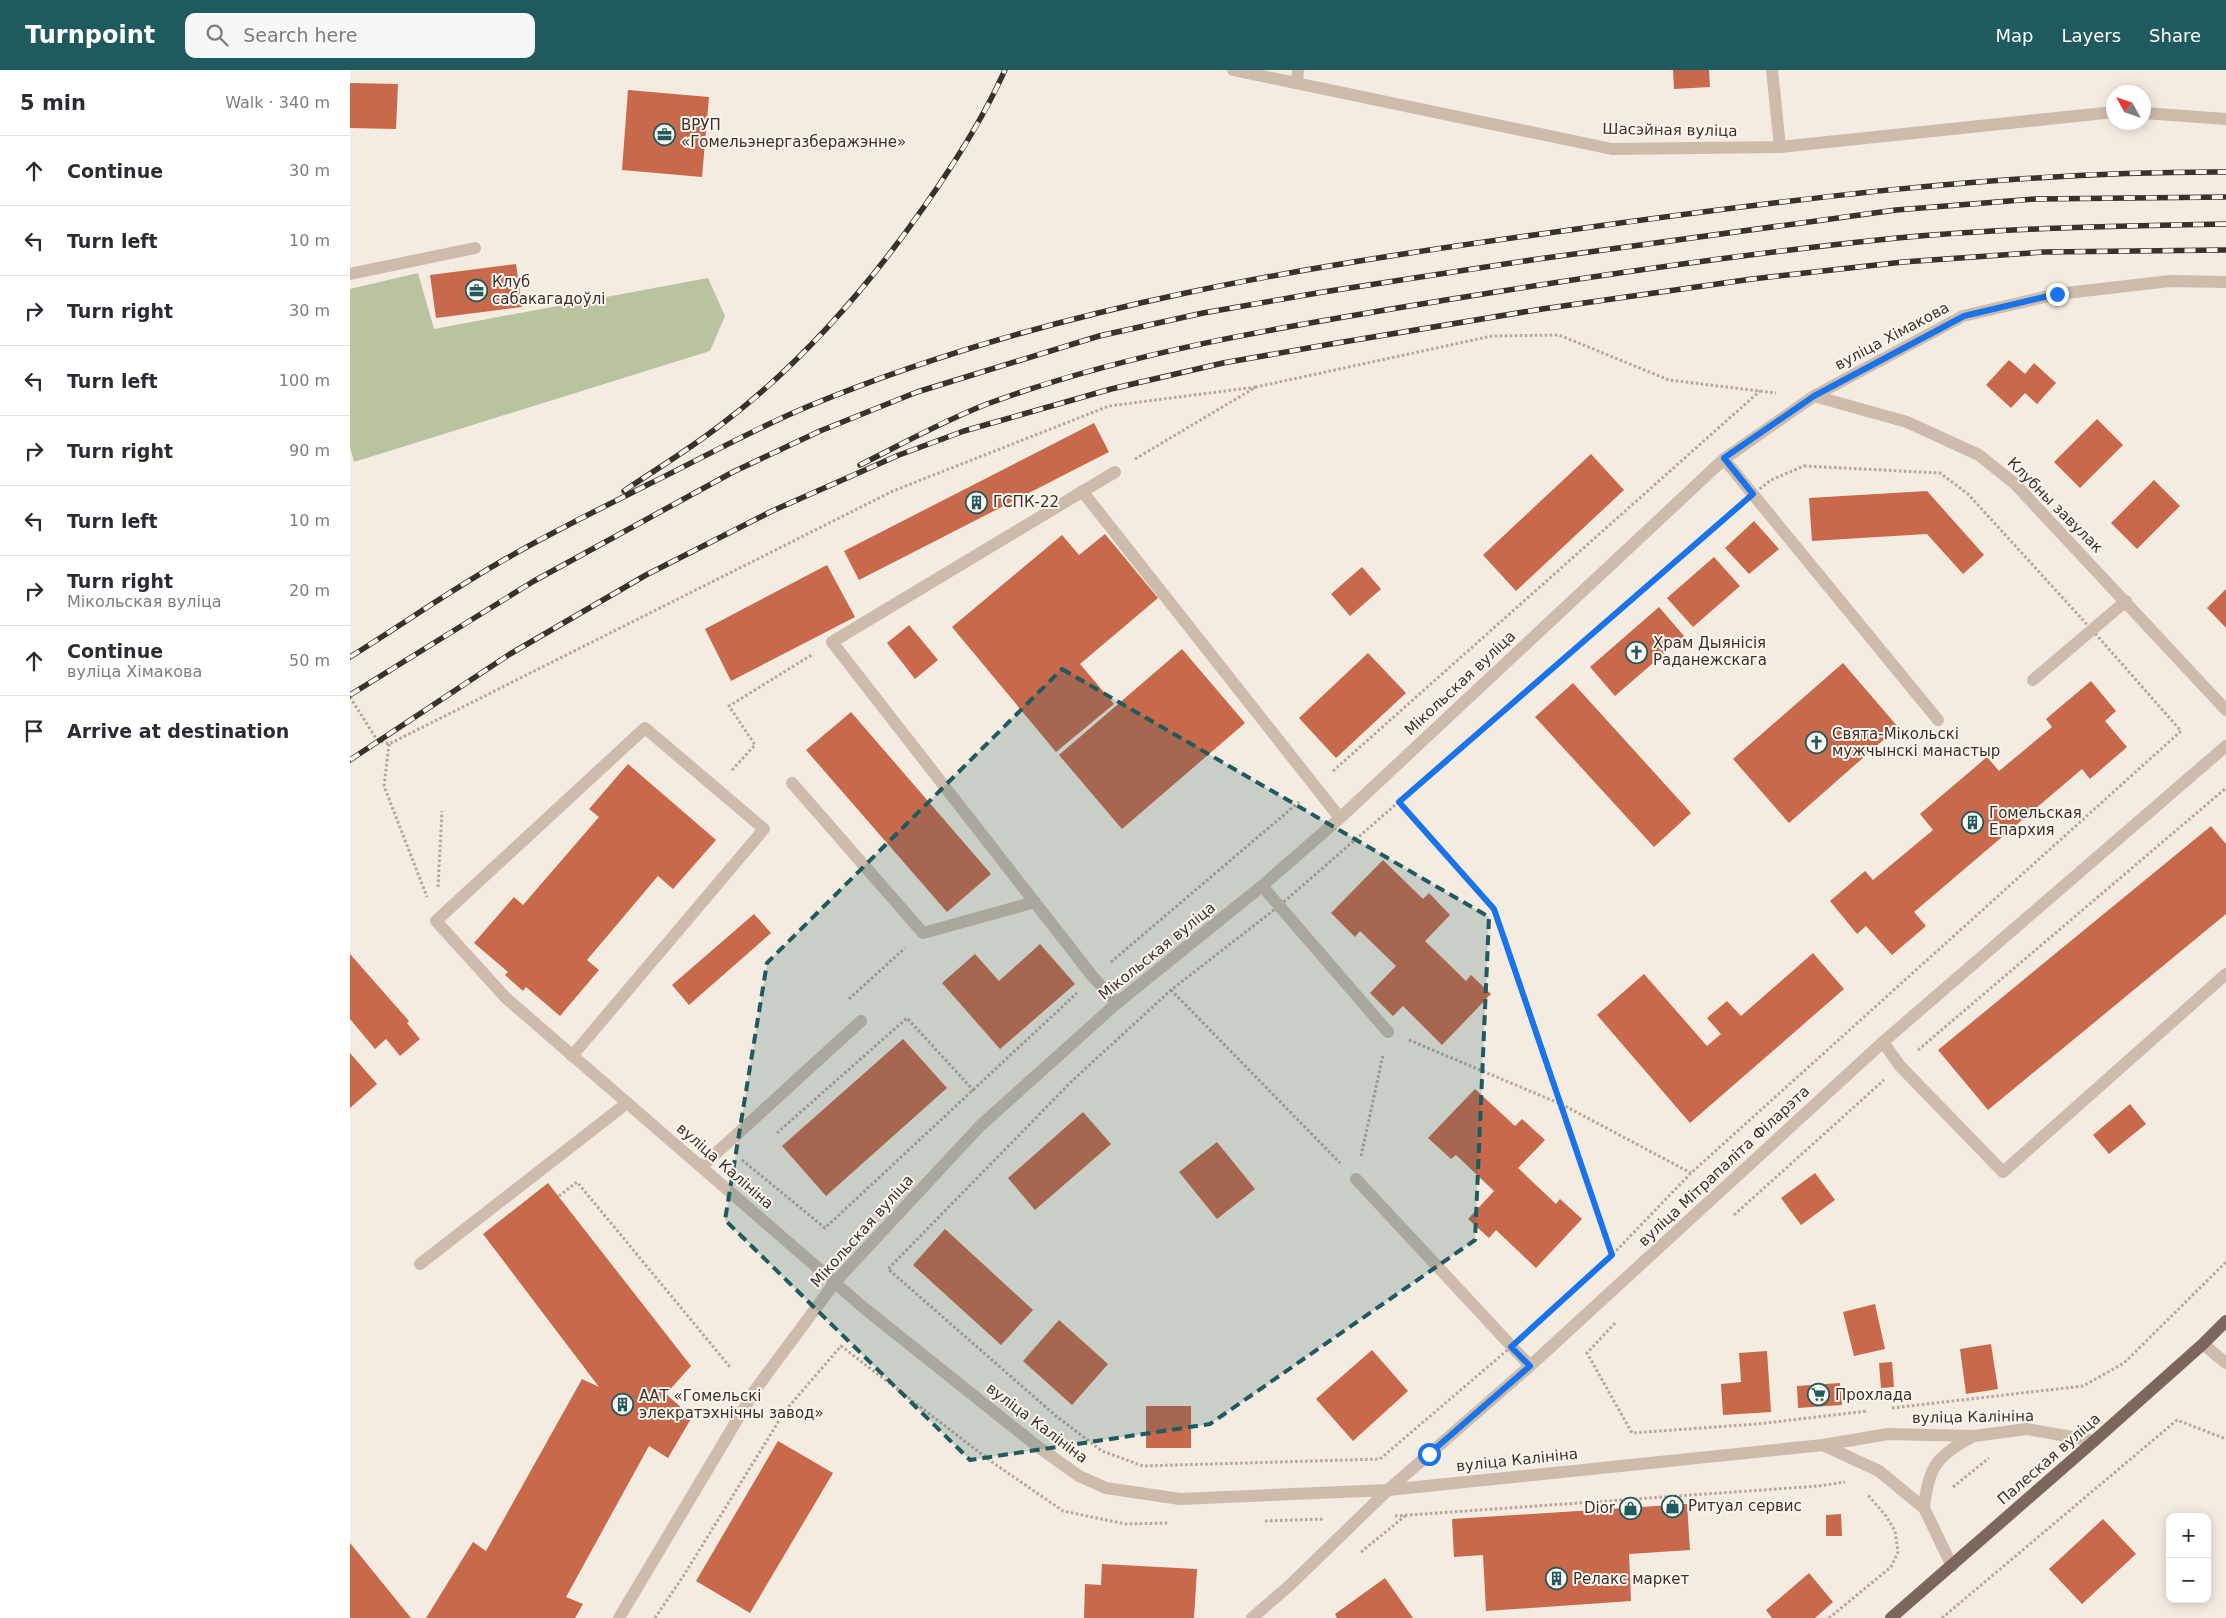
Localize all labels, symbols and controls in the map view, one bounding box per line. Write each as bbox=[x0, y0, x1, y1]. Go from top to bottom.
search box bbox=[185, 13, 535, 58]
text: Turnpoint bbox=[25, 21, 155, 49]
icon: search bbox=[203, 21, 231, 49]
text: Search here bbox=[243, 24, 357, 46]
text: Map bbox=[1995, 25, 2033, 46]
text: Layers bbox=[2061, 25, 2121, 46]
text: Share bbox=[2149, 25, 2201, 46]
north arrow bbox=[2106, 85, 2151, 130]
text: 5 min bbox=[20, 91, 86, 115]
text: Walk · 340 m bbox=[225, 93, 330, 112]
place label: ВРУП «Гомельэнергазберажэнне» bbox=[681, 116, 906, 151]
street label: Шасэйная вуліца bbox=[1602, 120, 1738, 140]
office icon: ВРУП «Гомельэнергазберажэнне» bbox=[653, 122, 677, 146]
icon: ahead bbox=[20, 157, 48, 185]
text: Continue bbox=[67, 160, 163, 182]
text: 30 m bbox=[289, 161, 330, 180]
icon: left bbox=[20, 227, 48, 255]
text: Turn left bbox=[67, 230, 158, 252]
text: 10 m bbox=[289, 231, 330, 250]
place label: Клуб сабакагадоўлі bbox=[492, 273, 605, 308]
office icon: Клуб сабакагадоўлі bbox=[464, 279, 488, 303]
route end bbox=[2046, 283, 2069, 306]
icon: right bbox=[20, 297, 48, 325]
street label: вуліца Хімакова bbox=[1832, 298, 1952, 374]
text: Turn right bbox=[67, 300, 173, 322]
text: 30 m bbox=[289, 301, 330, 320]
icon: left bbox=[20, 367, 48, 395]
text: Turn left bbox=[67, 370, 158, 392]
text: 100 m bbox=[279, 371, 330, 390]
icon: right bbox=[20, 437, 48, 465]
text: Turn right bbox=[67, 440, 173, 462]
text: 90 m bbox=[289, 441, 330, 460]
street label: Клубны завулак bbox=[2004, 454, 2106, 556]
building icon: ГСПК-22 bbox=[965, 490, 989, 514]
place label: ГСПК-22 bbox=[993, 493, 1059, 511]
icon: left bbox=[20, 507, 48, 535]
text: Turn left bbox=[67, 510, 158, 532]
text: 10 m bbox=[289, 511, 330, 530]
text: Turn right bbox=[67, 570, 173, 592]
icon: right bbox=[20, 577, 48, 605]
text: 20 m bbox=[289, 581, 330, 600]
text: Мікольская вуліца bbox=[67, 592, 222, 611]
street label: Мікольская вуліца bbox=[1401, 627, 1519, 739]
place label: Храм Дыянісія Раданежскага bbox=[1653, 634, 1767, 669]
text: Continue bbox=[67, 640, 163, 662]
church icon: Храм Дыянісія Раданежскага bbox=[1625, 640, 1649, 664]
icon: ahead bbox=[20, 647, 48, 675]
text: 50 m bbox=[289, 651, 330, 670]
text: вуліца Хімакова bbox=[67, 662, 202, 681]
icon: arrive bbox=[20, 717, 48, 745]
text: Arrive at destination bbox=[67, 720, 289, 742]
place label: Свята-Мікольскі мужчынскі манастыр bbox=[1832, 725, 2000, 760]
church icon: Свята-Мікольскі мужчынскі манастыр bbox=[1804, 731, 1828, 755]
place label: Гомельская Епархия bbox=[1989, 804, 2082, 839]
building icon: Гомельская Епархия bbox=[1961, 810, 1985, 834]
street label: Мікольская вуліца bbox=[1095, 898, 1219, 1004]
street label: вуліца Мітрапаліта Філарэта bbox=[1635, 1082, 1813, 1250]
street label: вуліца Калініна bbox=[673, 1119, 777, 1213]
street label: Мікольская вуліца bbox=[807, 1171, 917, 1291]
street label: вуліца Калініна bbox=[983, 1379, 1091, 1467]
supermarket icon: Прохлада bbox=[1807, 1383, 1831, 1407]
place label: Прохлада bbox=[1835, 1386, 1912, 1404]
place label: ААТ «Гомельскі элекратэхнічны завод» bbox=[639, 1387, 824, 1422]
building icon: ААТ «Гомельскі элекратэхнічны завод» bbox=[611, 1393, 635, 1417]
street label: вуліца Калініна bbox=[1912, 1407, 2034, 1427]
street label: Палеская вуліца bbox=[1994, 1409, 2104, 1509]
route start bbox=[1418, 1443, 1441, 1466]
street label: вуліца Калініна bbox=[1455, 1445, 1579, 1475]
shop icon: Ритуал сервис bbox=[1660, 1494, 1684, 1518]
shop icon: Dior bbox=[1619, 1496, 1643, 1520]
place label: Ритуал сервис bbox=[1688, 1497, 1802, 1515]
place label: Dior bbox=[1584, 1499, 1616, 1517]
map controls bbox=[2166, 1513, 2211, 1603]
button: + bbox=[2166, 1513, 2211, 1558]
button: − bbox=[2166, 1558, 2211, 1603]
building icon: Релакс маркет bbox=[1545, 1567, 1569, 1591]
place label: Релакс маркет bbox=[1573, 1570, 1689, 1588]

